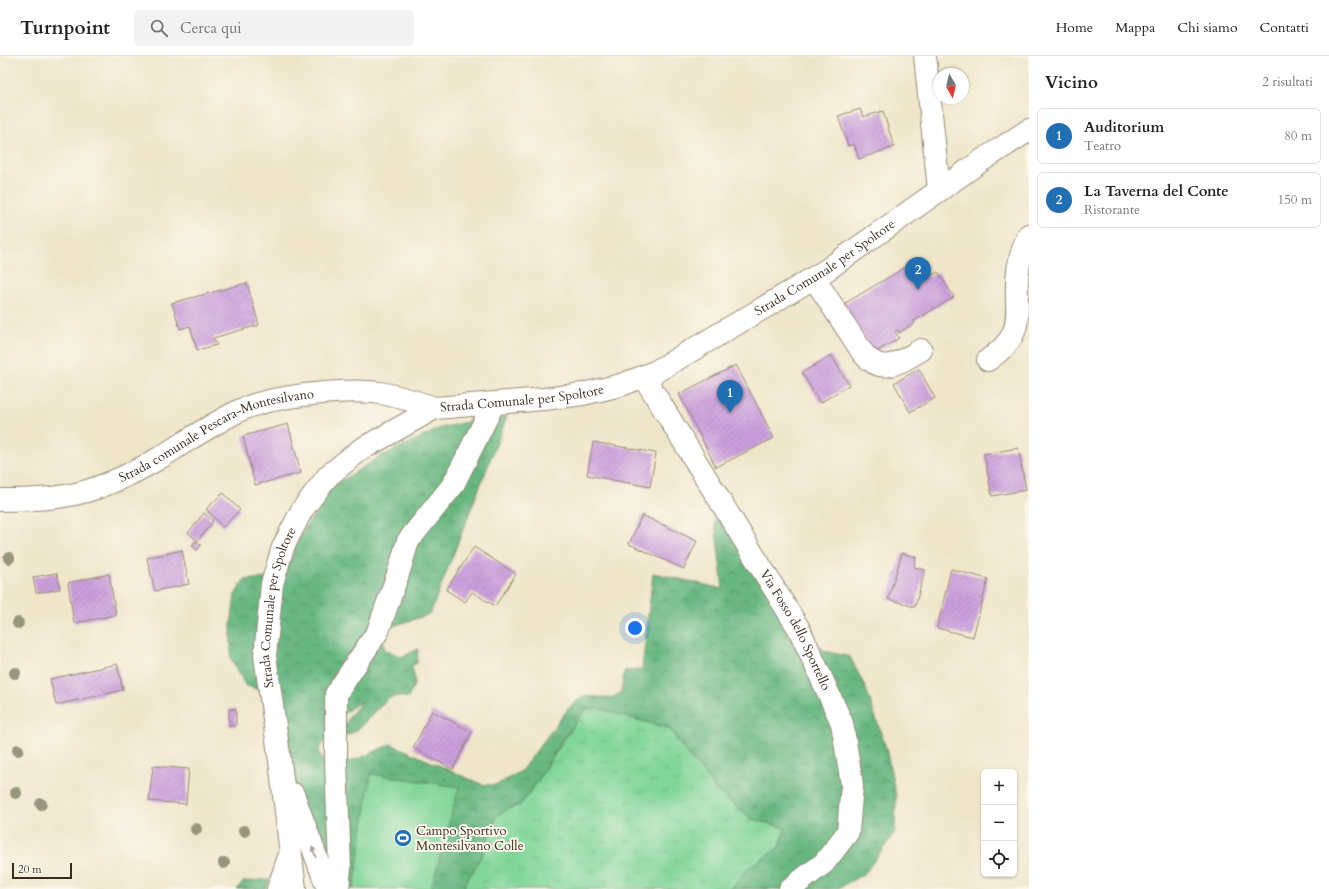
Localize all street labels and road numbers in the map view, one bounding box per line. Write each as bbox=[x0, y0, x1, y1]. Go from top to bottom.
street label: Strada Comunale per Spoltore bbox=[751, 215, 899, 320]
street label: Strada Comunale per Spoltore bbox=[439, 380, 606, 417]
street label: Strada comunale Pescara-Montesilvano bbox=[116, 385, 315, 487]
street label: Strada Comunale per Spoltore bbox=[256, 524, 301, 689]
street label: Via Fosso dello Sportello bbox=[756, 566, 835, 693]

